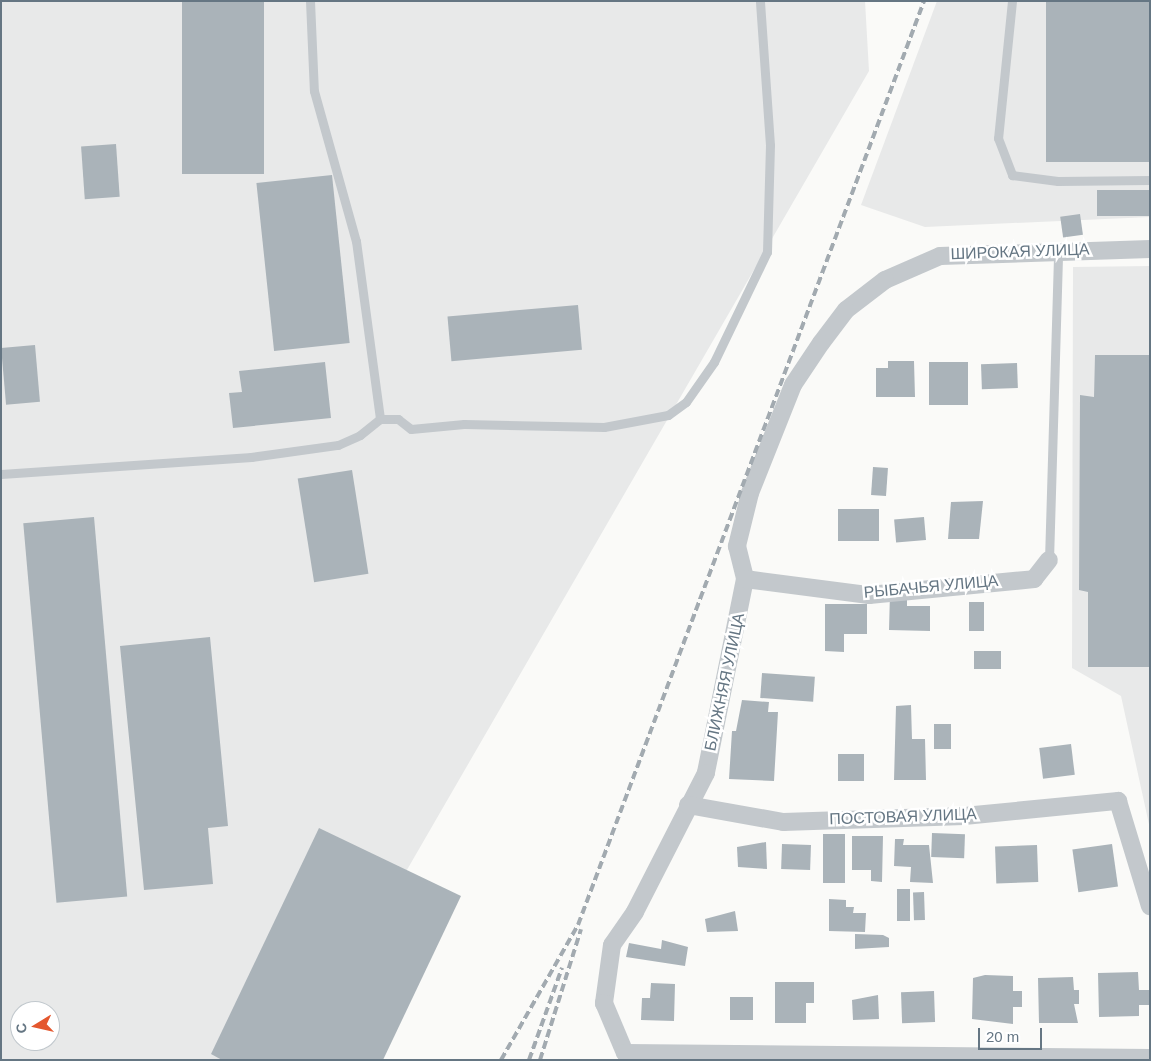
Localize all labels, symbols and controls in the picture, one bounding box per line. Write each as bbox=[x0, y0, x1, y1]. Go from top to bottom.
street label: ШИРОКАЯ УЛИЦА bbox=[950, 240, 1090, 264]
street label: РЫБАЧЬЯ УЛИЦА bbox=[863, 572, 999, 602]
street label: БЛИЖНЯЯ УЛИЦА bbox=[701, 611, 749, 753]
street label: ПОСТОВАЯ УЛИЦА bbox=[829, 805, 977, 829]
north arrow bbox=[10, 1001, 60, 1051]
scale bar bbox=[981, 1018, 1045, 1050]
text: С bbox=[12, 1022, 30, 1034]
text: 20 m bbox=[986, 1028, 1019, 1045]

